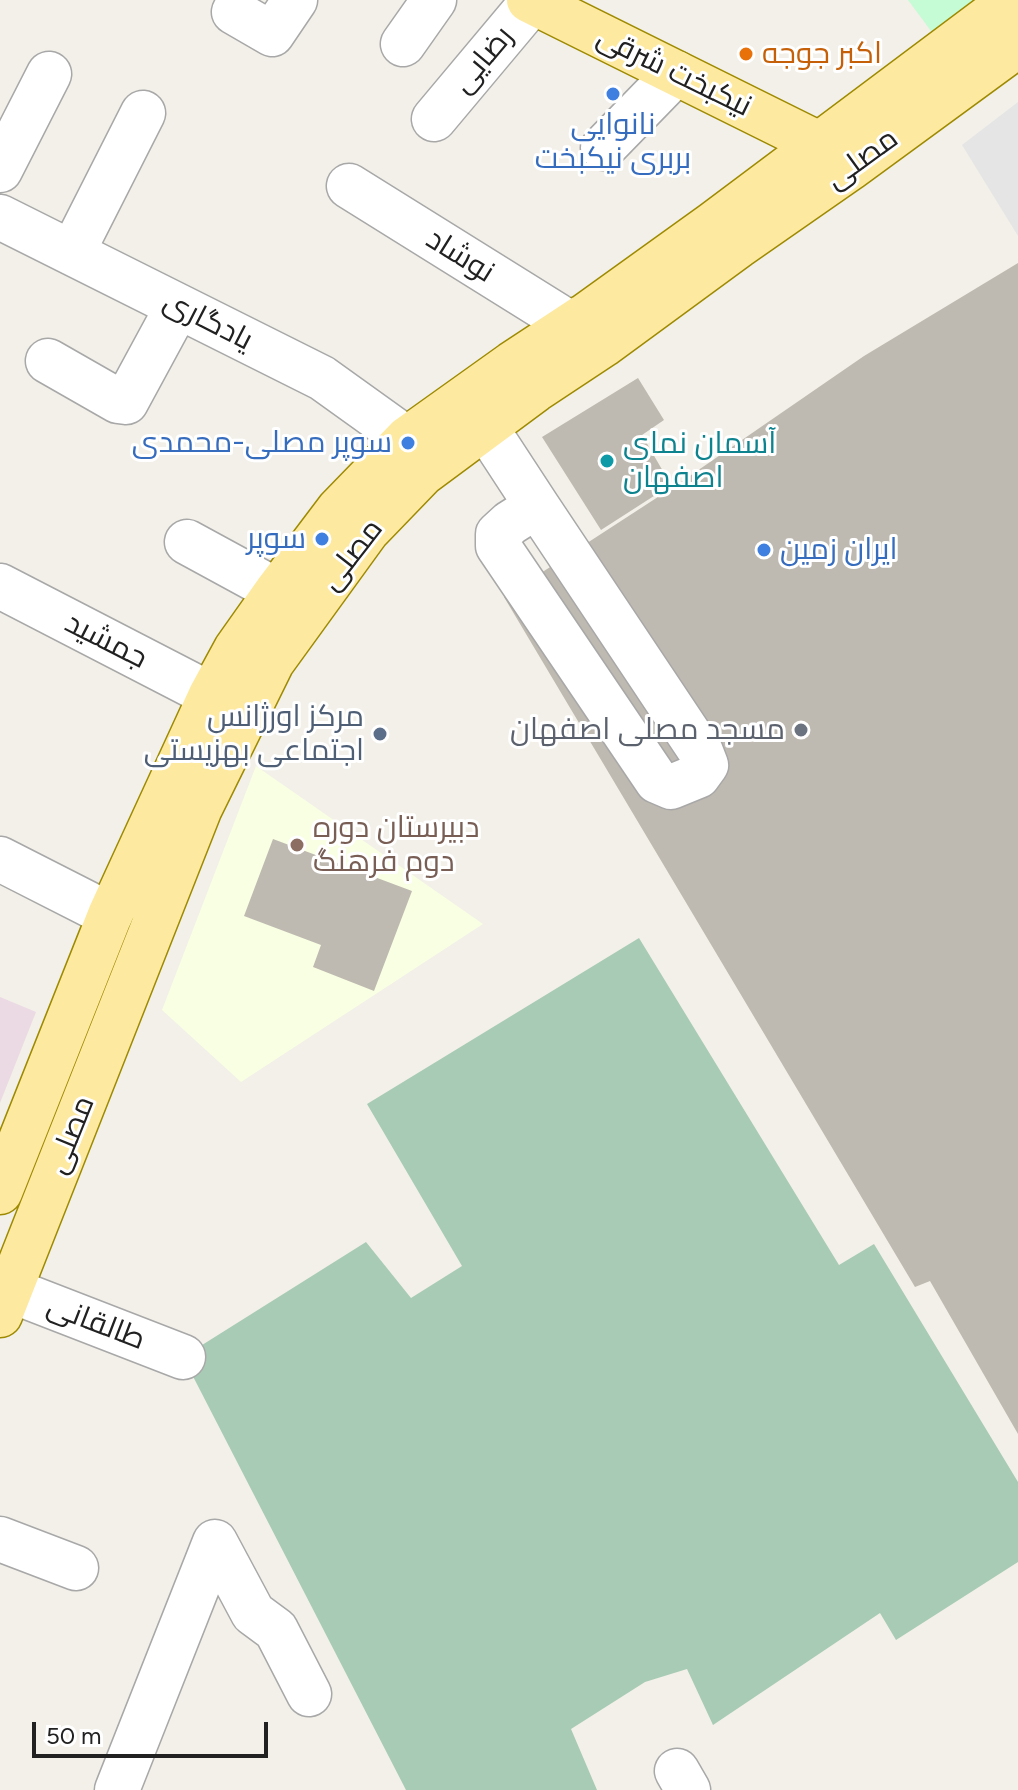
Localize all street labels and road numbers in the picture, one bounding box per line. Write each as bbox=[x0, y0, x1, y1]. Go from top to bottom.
street label: رضایی bbox=[445, 19, 521, 101]
street label: نیکبخت شرقی bbox=[591, 19, 757, 125]
street label: مصلی bbox=[819, 121, 905, 197]
street label: نوشاد bbox=[419, 221, 501, 291]
street label: یادگاری bbox=[157, 283, 259, 359]
street label: مصلی bbox=[313, 512, 391, 598]
street label: جمشید bbox=[59, 605, 153, 677]
street label: مصلی bbox=[39, 1091, 103, 1179]
street label: طالقانی bbox=[42, 1288, 150, 1358]

